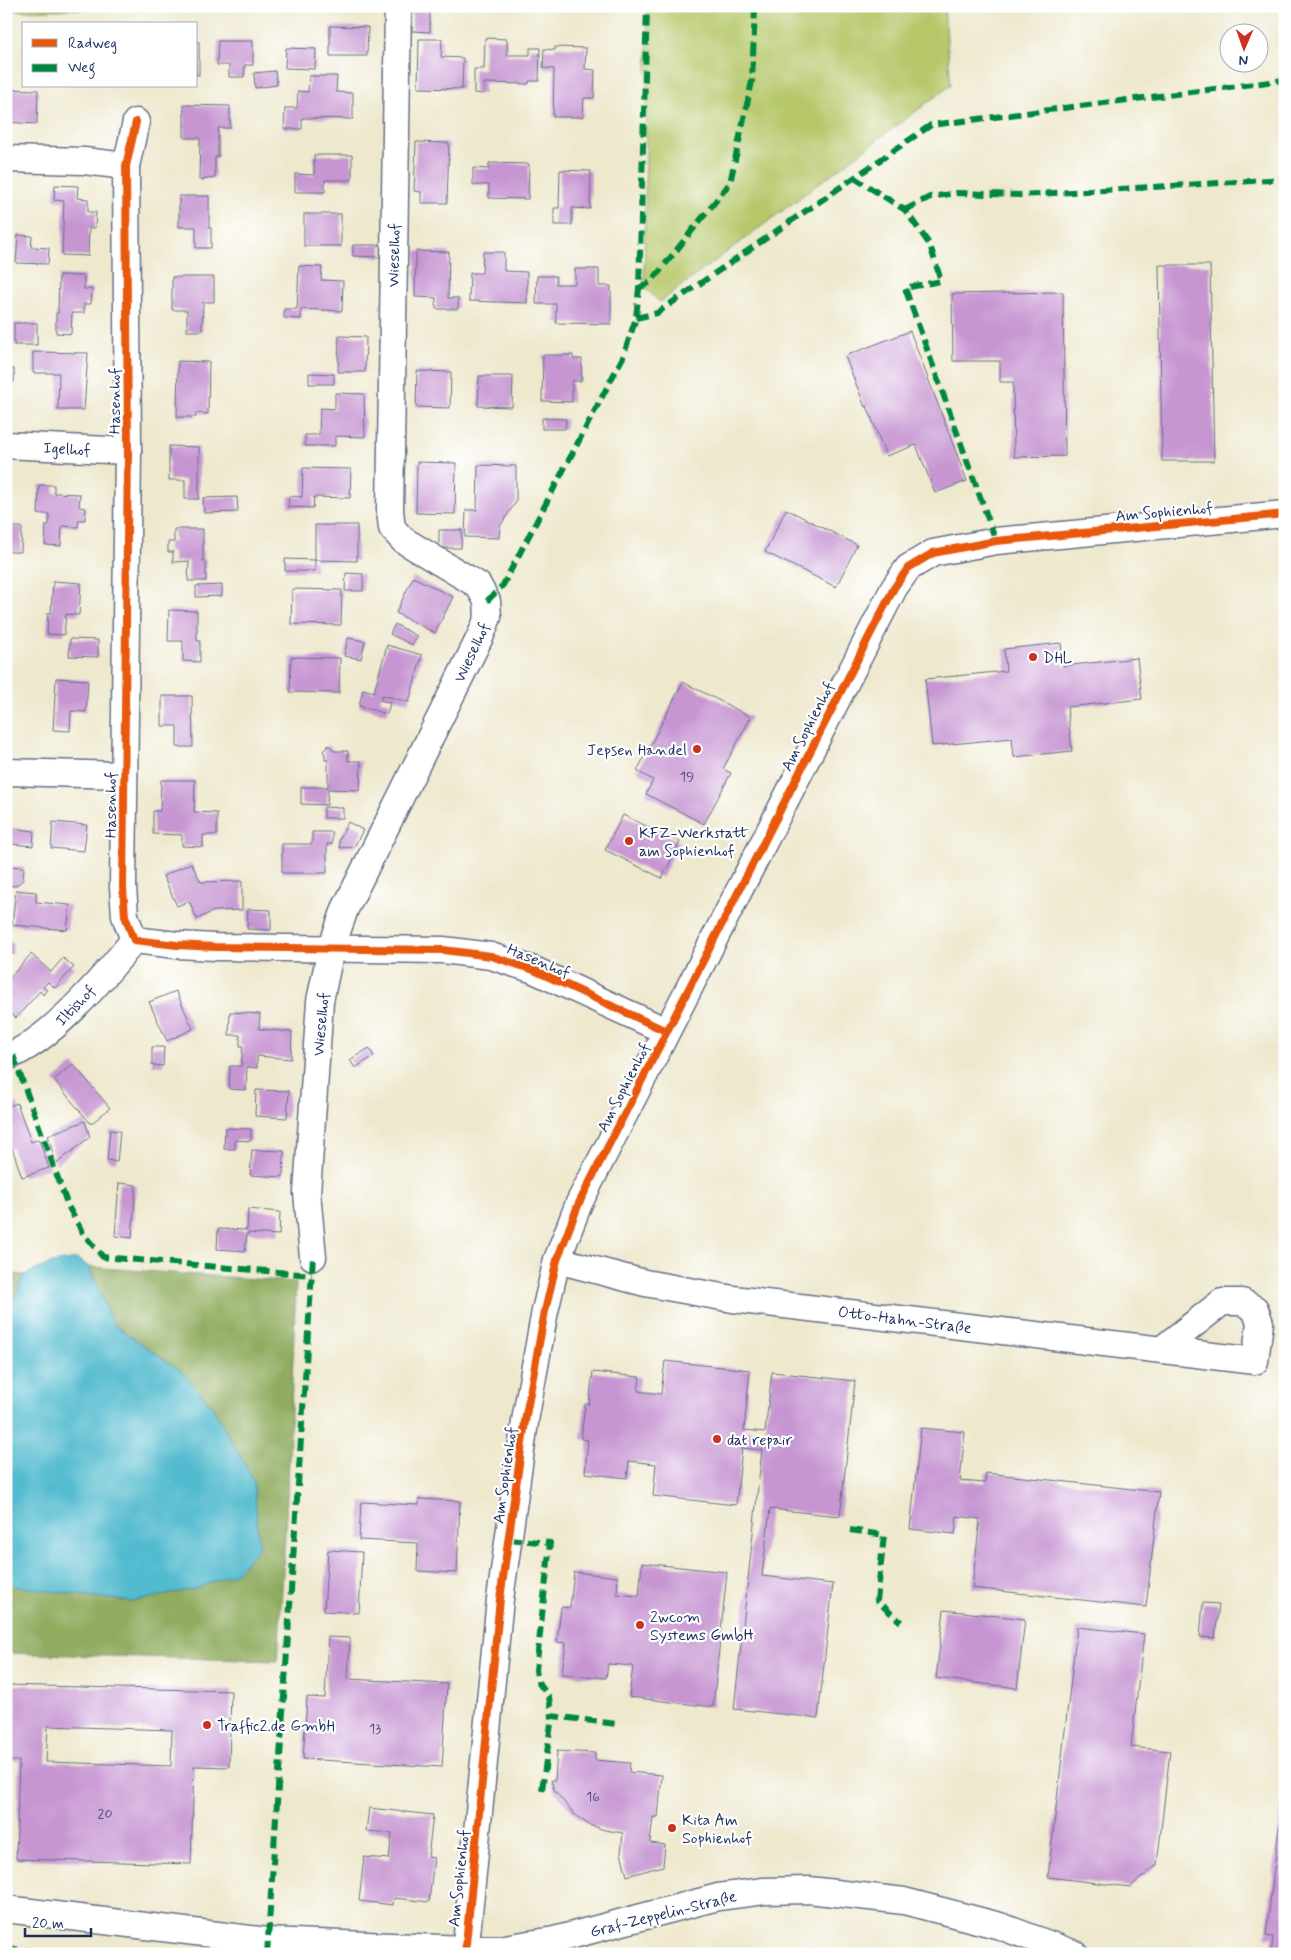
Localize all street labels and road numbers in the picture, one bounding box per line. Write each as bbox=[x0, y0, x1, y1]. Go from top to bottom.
street label: Wieselhof bbox=[383, 223, 406, 287]
street label: Hasenhof bbox=[105, 368, 126, 434]
street label: Igelhof bbox=[43, 438, 91, 461]
street label: Am Sophienhof bbox=[1114, 498, 1214, 527]
street label: Wieselhof bbox=[449, 619, 495, 686]
street label: Am Sophienhof bbox=[777, 678, 840, 775]
street label: Hasenhof bbox=[101, 772, 122, 838]
street label: Hasenhof bbox=[504, 939, 573, 984]
street label: Iltishof bbox=[51, 981, 101, 1031]
street label: Wieselhof bbox=[308, 991, 335, 1057]
street label: Am Sophienhof bbox=[593, 1039, 656, 1136]
street label: Otto-Hahn-Straße bbox=[837, 1302, 973, 1339]
street label: Am Sophienhof bbox=[488, 1425, 523, 1525]
street label: Am Sophienhof bbox=[444, 1828, 475, 1928]
street label: Graf-Zeppelin-Straße bbox=[588, 1886, 739, 1943]

